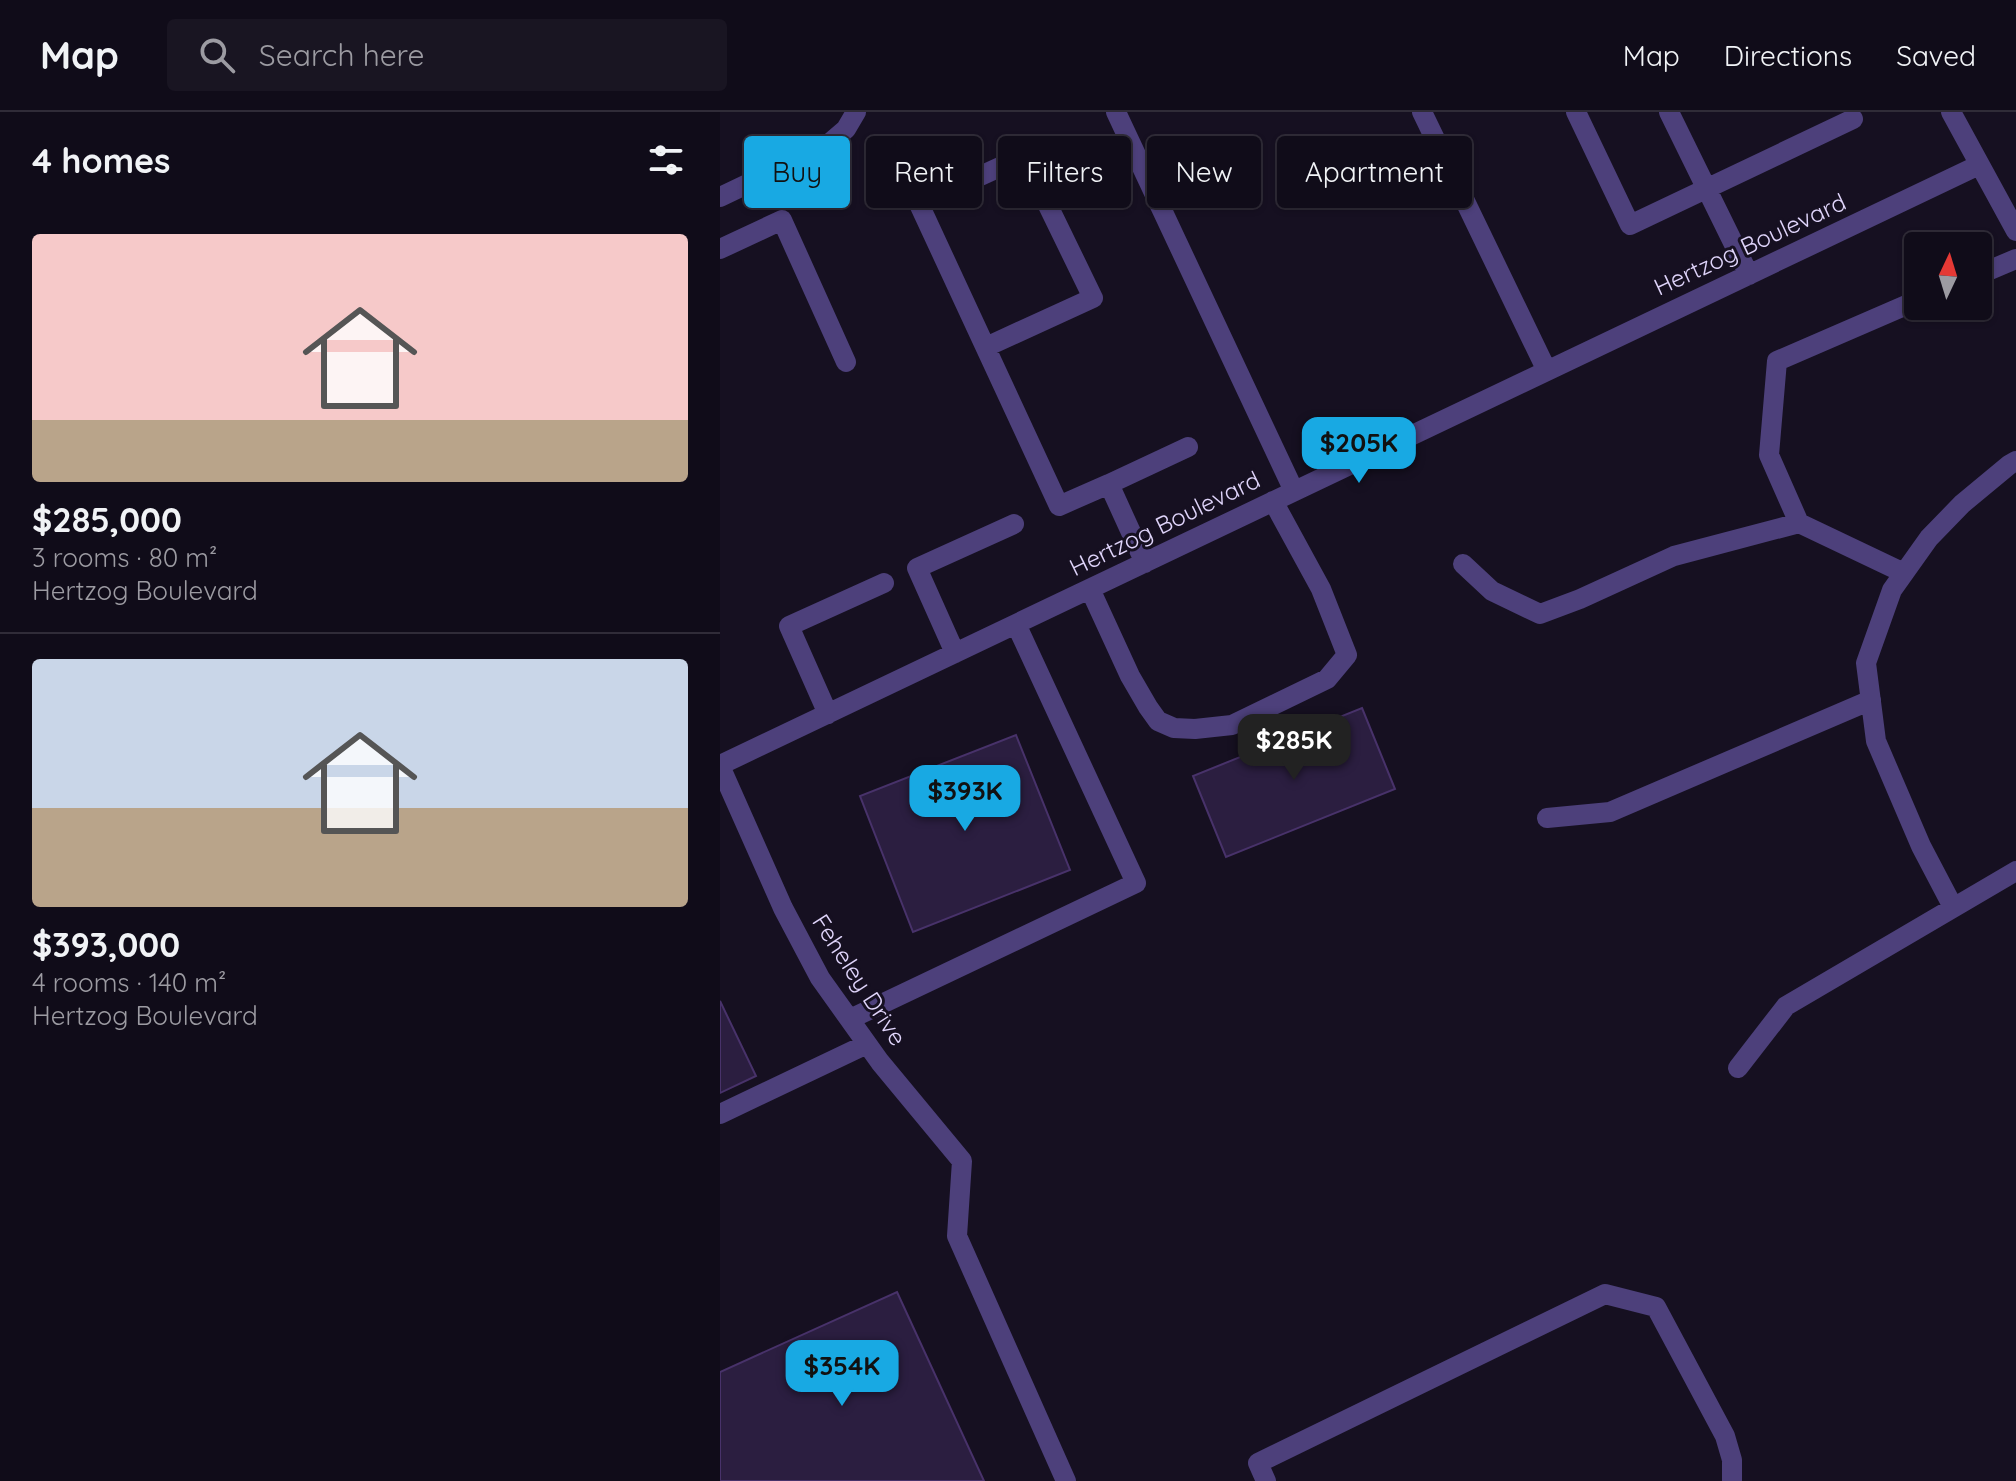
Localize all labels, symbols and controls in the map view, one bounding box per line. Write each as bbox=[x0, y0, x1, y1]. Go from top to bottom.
search box bbox=[167, 19, 727, 91]
text: Map bbox=[40, 31, 119, 79]
icon: search bbox=[195, 33, 239, 77]
text: Search here bbox=[259, 36, 424, 74]
text: Map bbox=[1623, 38, 1680, 73]
text: Directions bbox=[1724, 38, 1852, 73]
text: Saved bbox=[1896, 38, 1976, 73]
chip: Buy bbox=[744, 136, 850, 208]
chip: Rent bbox=[866, 136, 982, 208]
chip: Filters bbox=[998, 136, 1131, 208]
chip: New bbox=[1147, 136, 1261, 208]
chip: Apartment bbox=[1277, 136, 1472, 208]
icon: filters bbox=[644, 138, 688, 182]
text: 4 homes bbox=[32, 139, 170, 182]
street label: Hertzog Boulevard bbox=[1649, 186, 1850, 302]
north arrow bbox=[1904, 232, 1992, 320]
map controls bbox=[1904, 232, 1992, 320]
icon: home bbox=[288, 286, 432, 430]
pin: $205K bbox=[1303, 417, 1415, 485]
text: $205K bbox=[1320, 426, 1398, 459]
street label: Hertzog Boulevard bbox=[1064, 464, 1265, 582]
text: $285,000 bbox=[32, 498, 182, 541]
text: 3 rooms · 80 m² bbox=[32, 541, 217, 574]
text: Hertzog Boulevard bbox=[32, 574, 258, 607]
icon: home bbox=[288, 711, 432, 855]
pin: $285K bbox=[1238, 714, 1350, 782]
text: $285K bbox=[1256, 723, 1332, 756]
pin: $393K bbox=[909, 765, 1021, 833]
text: $393K bbox=[927, 774, 1003, 807]
street label: Feheley Drive bbox=[806, 908, 913, 1051]
text: $393,000 bbox=[32, 923, 180, 966]
text: 4 rooms · 140 m² bbox=[32, 966, 226, 999]
text: Hertzog Boulevard bbox=[32, 999, 258, 1032]
pin: $354K bbox=[786, 1340, 898, 1408]
text: $354K bbox=[804, 1349, 880, 1382]

